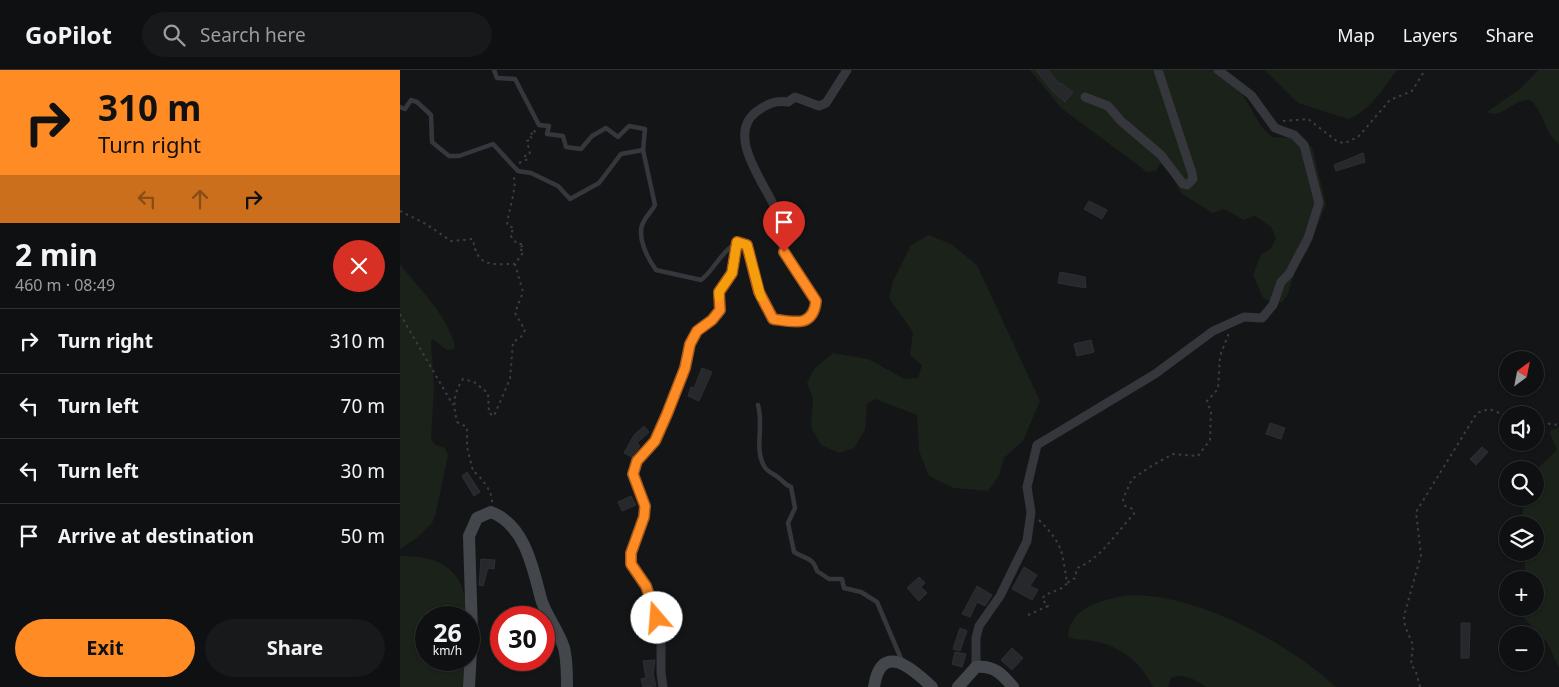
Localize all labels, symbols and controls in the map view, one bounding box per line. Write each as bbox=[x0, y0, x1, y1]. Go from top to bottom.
search box bbox=[142, 12, 492, 57]
text: GoPilot bbox=[25, 18, 112, 51]
icon: search bbox=[160, 21, 188, 49]
text: Search here bbox=[200, 22, 306, 48]
text: Map bbox=[1337, 23, 1375, 47]
text: Layers bbox=[1403, 23, 1458, 47]
text: Share bbox=[1486, 23, 1534, 47]
text: 310 m bbox=[98, 84, 201, 131]
icon: right bbox=[15, 90, 80, 155]
text: Turn right bbox=[98, 129, 201, 159]
icon: left bbox=[133, 185, 161, 213]
icon: ahead bbox=[186, 185, 214, 213]
icon: right bbox=[239, 185, 267, 213]
pin bbox=[763, 201, 805, 252]
icon: arrive bbox=[770, 208, 798, 236]
text: 2 min bbox=[15, 234, 98, 275]
button: close bbox=[333, 240, 385, 292]
text: 460 m · 08:49 bbox=[15, 274, 115, 296]
icon: right bbox=[15, 327, 43, 355]
text: Turn right bbox=[58, 328, 153, 354]
text: 310 m bbox=[330, 328, 385, 354]
north arrow bbox=[1499, 351, 1544, 396]
map controls bbox=[1499, 351, 1544, 671]
icon: left bbox=[15, 392, 43, 420]
text: Turn left bbox=[58, 393, 139, 419]
text: 70 m bbox=[341, 393, 385, 419]
button: sound bbox=[1499, 406, 1544, 451]
icon: left bbox=[15, 457, 43, 485]
text: Turn left bbox=[58, 458, 139, 484]
text: 30 m bbox=[341, 458, 385, 484]
button: search bbox=[1499, 461, 1544, 506]
button: layers bbox=[1499, 516, 1544, 561]
icon: arrive bbox=[15, 522, 43, 550]
text: Arrive at destination bbox=[58, 523, 254, 549]
text: 50 m bbox=[341, 523, 385, 549]
button: + bbox=[1499, 571, 1544, 616]
position arrow bbox=[630, 591, 682, 643]
speed limit sign: 30 bbox=[490, 606, 555, 671]
text: 26 bbox=[433, 615, 462, 649]
button: Exit bbox=[15, 619, 195, 677]
button: Share bbox=[205, 619, 385, 677]
button: − bbox=[1499, 626, 1544, 671]
text: km/h bbox=[433, 642, 462, 659]

